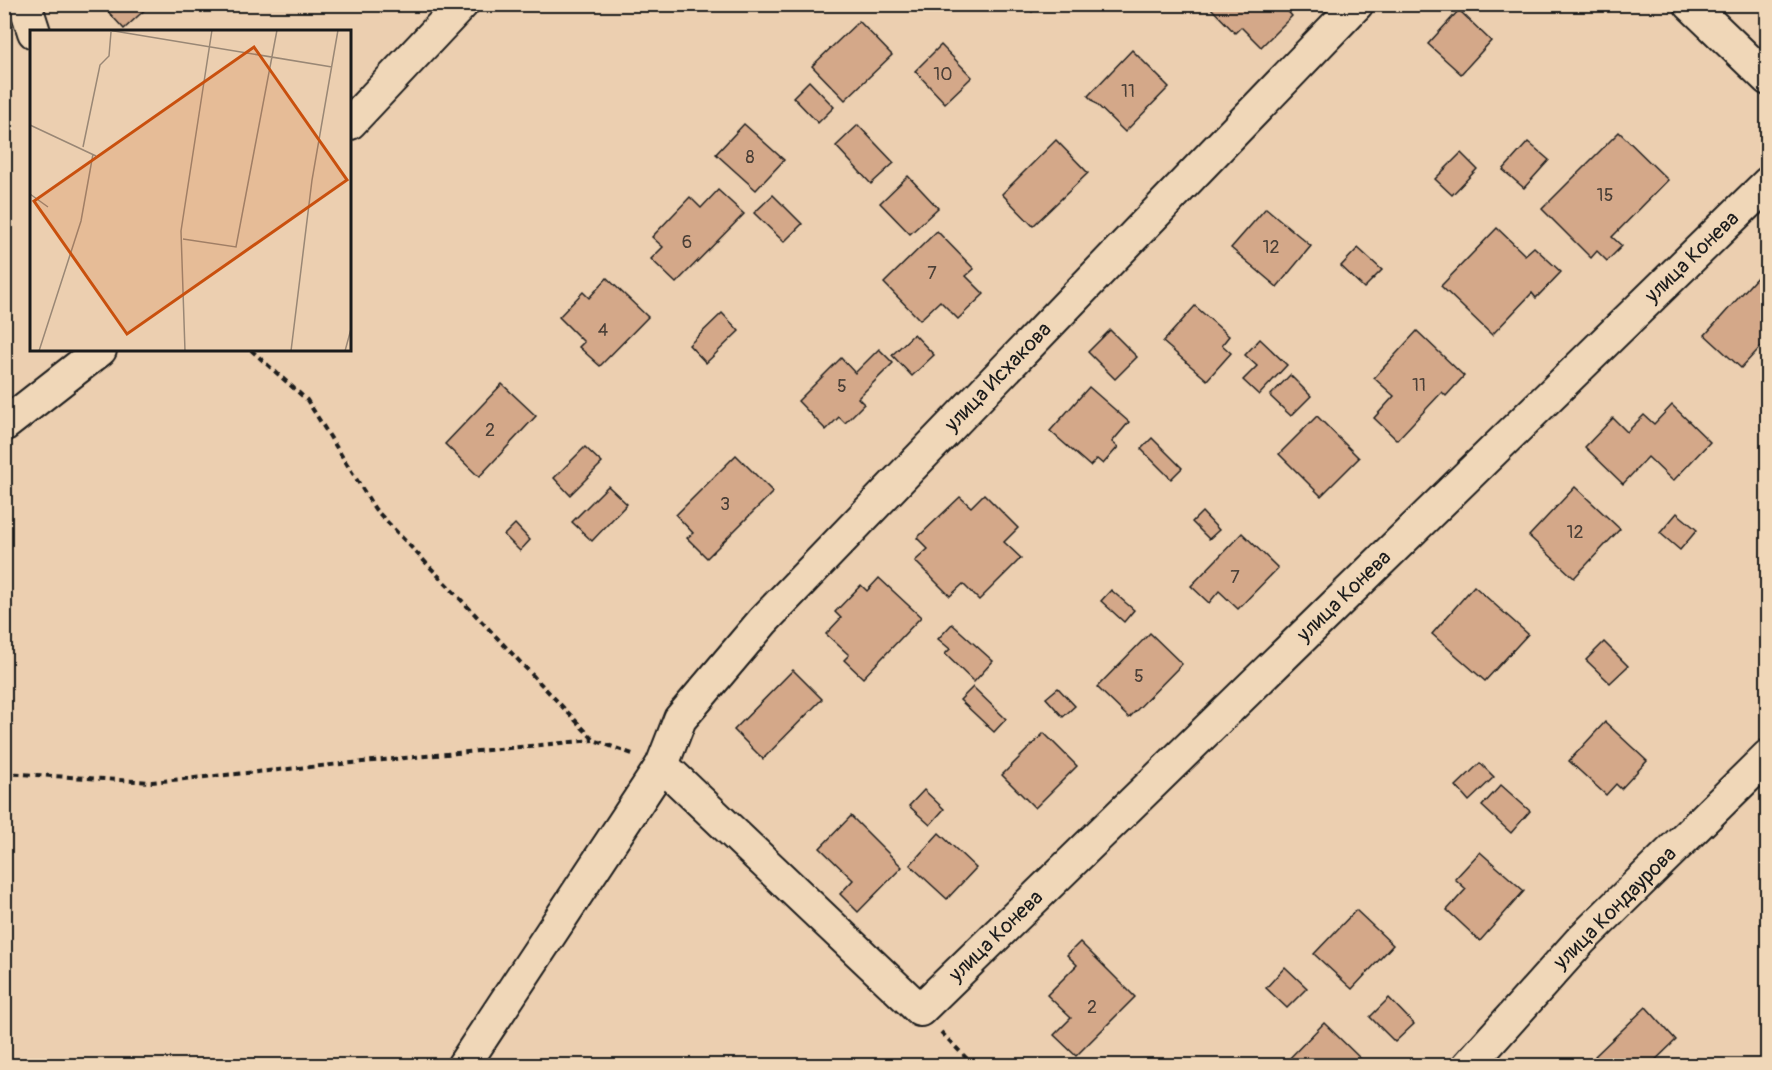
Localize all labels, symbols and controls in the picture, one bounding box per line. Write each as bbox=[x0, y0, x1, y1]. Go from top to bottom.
inset map bbox=[30, 30, 351, 351]
house number: 10 bbox=[933, 63, 953, 86]
house number: 11 bbox=[1121, 80, 1135, 103]
house number: 8 bbox=[745, 146, 755, 169]
house number: 15 bbox=[1597, 184, 1613, 207]
street label: улица Конева bbox=[1638, 205, 1745, 309]
house number: 6 bbox=[682, 231, 692, 254]
house number: 12 bbox=[1262, 236, 1280, 259]
house number: 7 bbox=[927, 262, 937, 285]
street label: улица Исхакова bbox=[938, 316, 1057, 438]
house number: 4 bbox=[598, 319, 609, 342]
house number: 11 bbox=[1412, 374, 1426, 397]
house number: 5 bbox=[837, 375, 847, 398]
house number: 2 bbox=[485, 419, 495, 442]
house number: 3 bbox=[720, 493, 730, 516]
house number: 12 bbox=[1566, 521, 1584, 544]
street label: улица Конева bbox=[1290, 544, 1397, 648]
house number: 7 bbox=[1230, 566, 1240, 589]
house number: 5 bbox=[1134, 665, 1144, 688]
street label: улица Кондаурова bbox=[1547, 841, 1682, 976]
street label: улица Конева bbox=[942, 884, 1049, 988]
house number: 2 bbox=[1087, 996, 1097, 1019]

